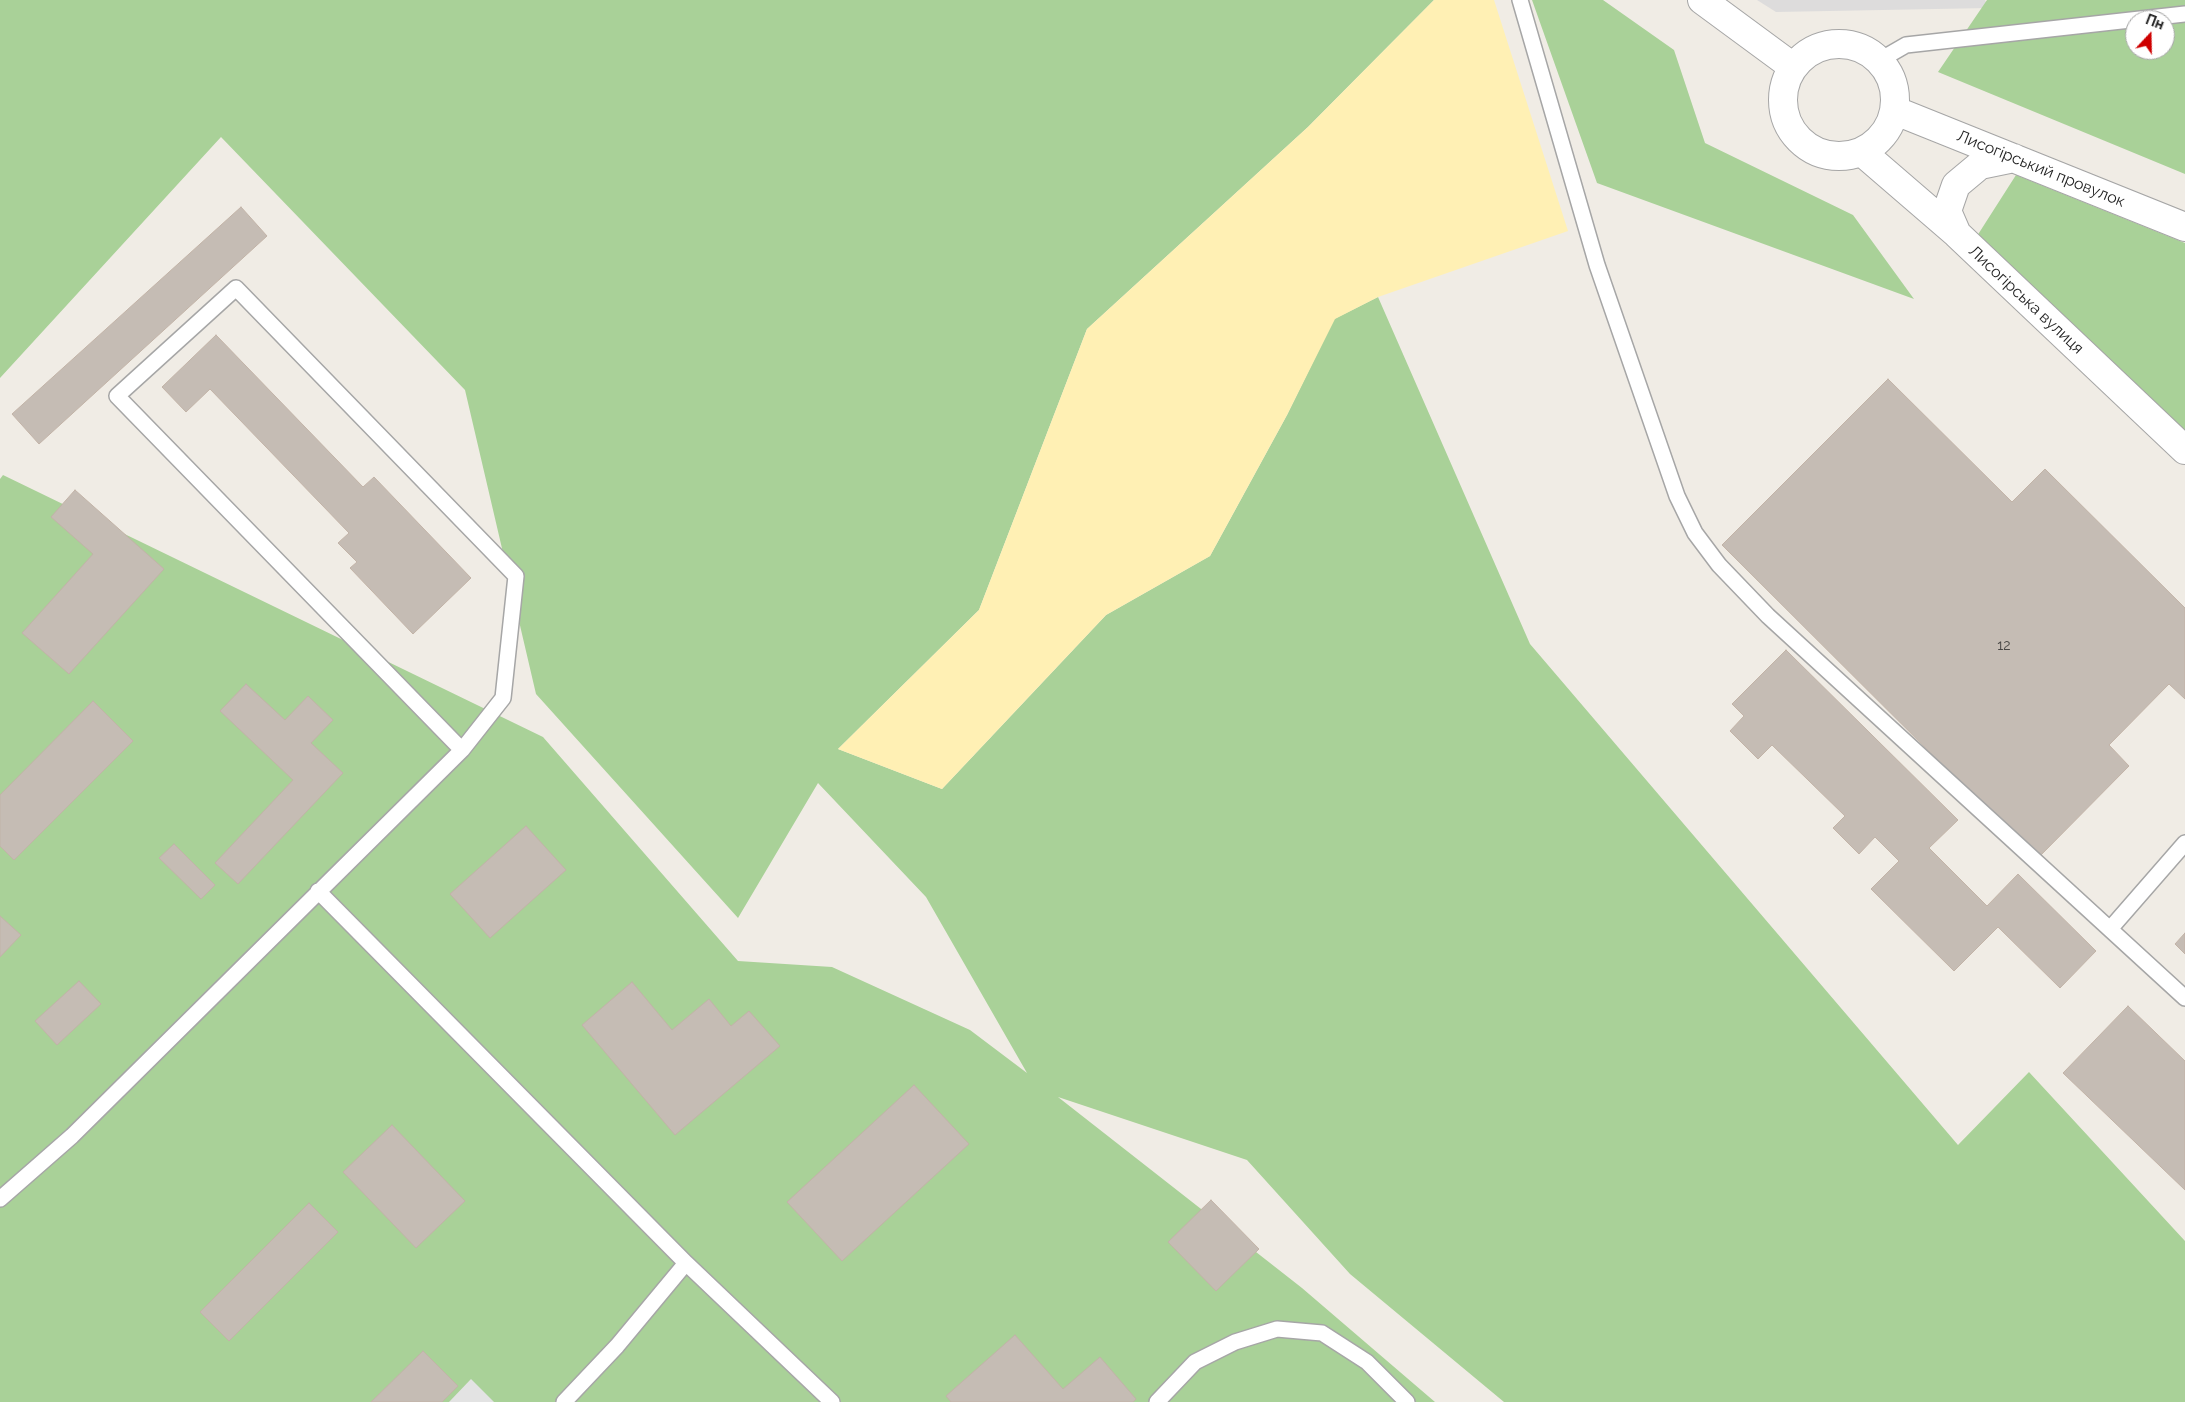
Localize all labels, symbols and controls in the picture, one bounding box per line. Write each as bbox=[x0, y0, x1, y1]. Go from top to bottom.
north arrow bbox=[2125, 10, 2175, 60]
text: Пн bbox=[2143, 11, 2167, 33]
street label: Лисогірський провулок bbox=[1954, 126, 2128, 212]
street label: Лисогірська вулиця bbox=[1965, 242, 2087, 358]
house number: 12 bbox=[1997, 638, 2011, 654]

